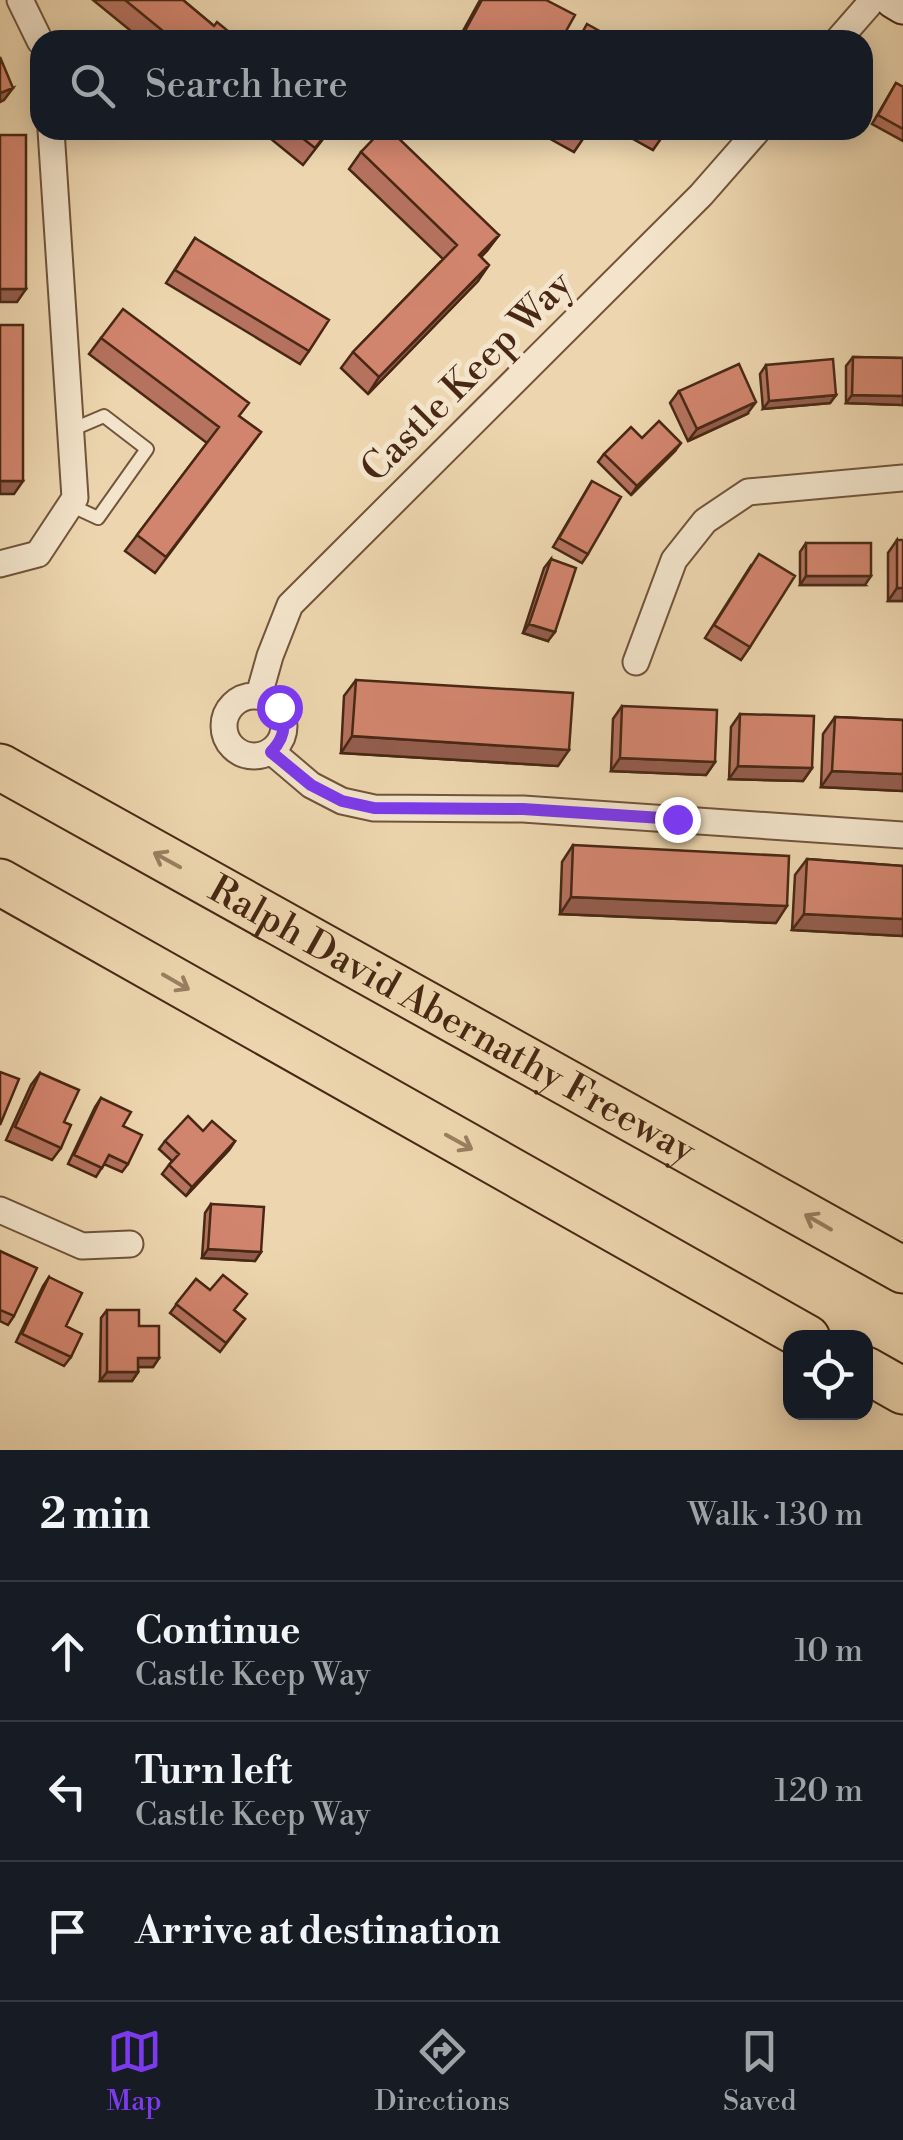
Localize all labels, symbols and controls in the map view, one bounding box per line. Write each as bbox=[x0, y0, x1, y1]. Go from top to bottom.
search box bbox=[30, 30, 873, 140]
icon: search bbox=[65, 58, 120, 113]
text: Search here bbox=[145, 62, 348, 109]
street label: Castle Keep Way bbox=[352, 261, 583, 493]
route start bbox=[257, 685, 303, 731]
route end bbox=[655, 797, 701, 843]
one-way arrow bbox=[153, 849, 182, 869]
street label: Ralph David Abernathy Freeway bbox=[200, 866, 704, 1175]
one-way arrow bbox=[161, 972, 190, 992]
one-way arrow bbox=[444, 1132, 473, 1152]
one-way arrow bbox=[804, 1212, 833, 1232]
map controls bbox=[783, 1330, 873, 1420]
button: locate bbox=[783, 1330, 873, 1420]
text: 2 min bbox=[40, 1489, 150, 1542]
text: Walk · 130 m bbox=[688, 1495, 863, 1535]
text: Continue bbox=[135, 1608, 300, 1655]
icon: ahead bbox=[40, 1624, 95, 1679]
text: 10 m bbox=[794, 1631, 863, 1671]
text: Castle Keep Way bbox=[135, 1655, 370, 1695]
text: Turn left bbox=[135, 1748, 292, 1795]
icon: left bbox=[40, 1764, 95, 1819]
text: 120 m bbox=[774, 1771, 863, 1811]
text: Castle Keep Way bbox=[135, 1795, 370, 1835]
icon: arrive bbox=[40, 1904, 95, 1959]
text: Arrive at destination bbox=[135, 1908, 501, 1955]
tab: Map bbox=[107, 2024, 162, 2119]
tab: Directions bbox=[375, 2024, 510, 2119]
tab: Saved bbox=[723, 2024, 796, 2119]

